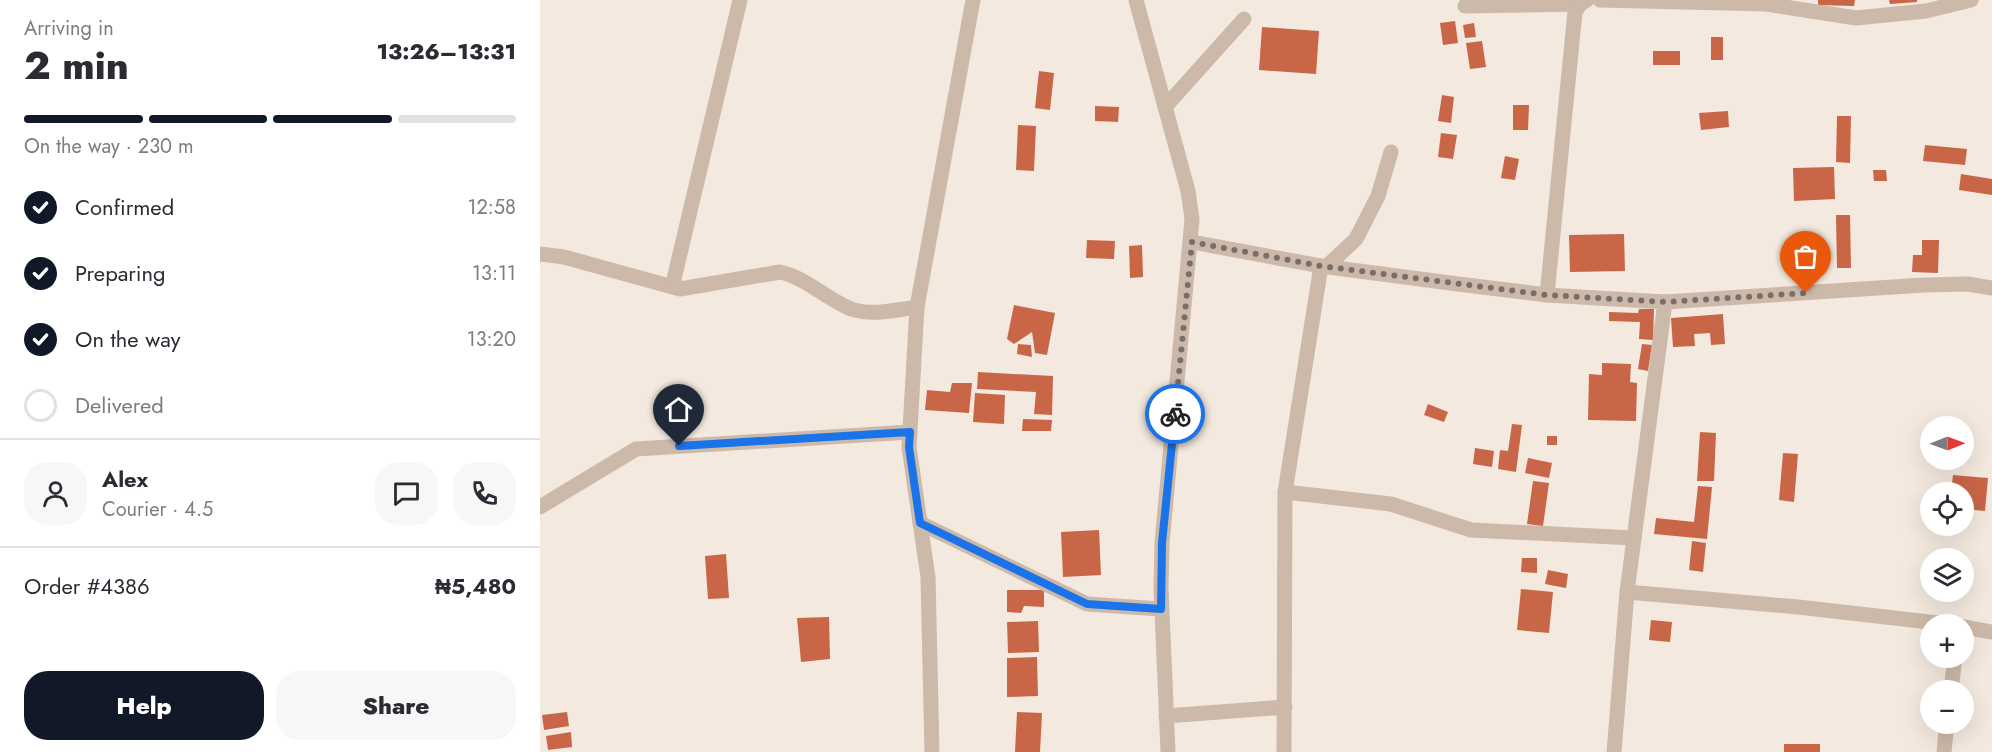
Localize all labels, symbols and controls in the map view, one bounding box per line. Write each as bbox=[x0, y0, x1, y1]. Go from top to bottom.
text: Arriving in bbox=[24, 14, 114, 43]
text: 13:26–13:31 bbox=[376, 35, 516, 67]
text: 2 min bbox=[24, 37, 129, 94]
text: On the way · 230 m bbox=[24, 132, 194, 161]
icon: check bbox=[24, 191, 57, 224]
text: Confirmed bbox=[75, 191, 174, 223]
text: 12:58 bbox=[467, 193, 516, 222]
pin bbox=[1780, 231, 1831, 293]
icon: bag bbox=[1789, 240, 1822, 273]
icon: check bbox=[24, 257, 57, 290]
text: Preparing bbox=[75, 257, 166, 289]
text: 13:11 bbox=[472, 259, 516, 288]
icon: check bbox=[24, 323, 57, 356]
text: On the way bbox=[75, 323, 180, 355]
text: 13:20 bbox=[467, 325, 516, 354]
pin bbox=[653, 384, 704, 446]
courier bbox=[1145, 384, 1205, 444]
text: Delivered bbox=[75, 389, 164, 421]
icon: home bbox=[662, 393, 695, 426]
icon: bike bbox=[1159, 398, 1192, 431]
north arrow bbox=[1920, 416, 1974, 470]
map controls bbox=[1920, 416, 1974, 734]
button: person bbox=[24, 462, 87, 525]
button: chat bbox=[375, 462, 438, 525]
button: phone bbox=[453, 462, 516, 525]
text: Alex bbox=[102, 463, 148, 495]
button: locate bbox=[1920, 482, 1974, 536]
text: Courier · 4.5 bbox=[102, 495, 213, 524]
button: layers bbox=[1920, 548, 1974, 602]
text: Order #4386 bbox=[24, 570, 150, 602]
text: ₦5,480 bbox=[435, 570, 516, 602]
button: + bbox=[1920, 614, 1974, 668]
button: Help bbox=[24, 671, 264, 740]
button: Share bbox=[276, 671, 516, 740]
button: − bbox=[1920, 680, 1974, 734]

